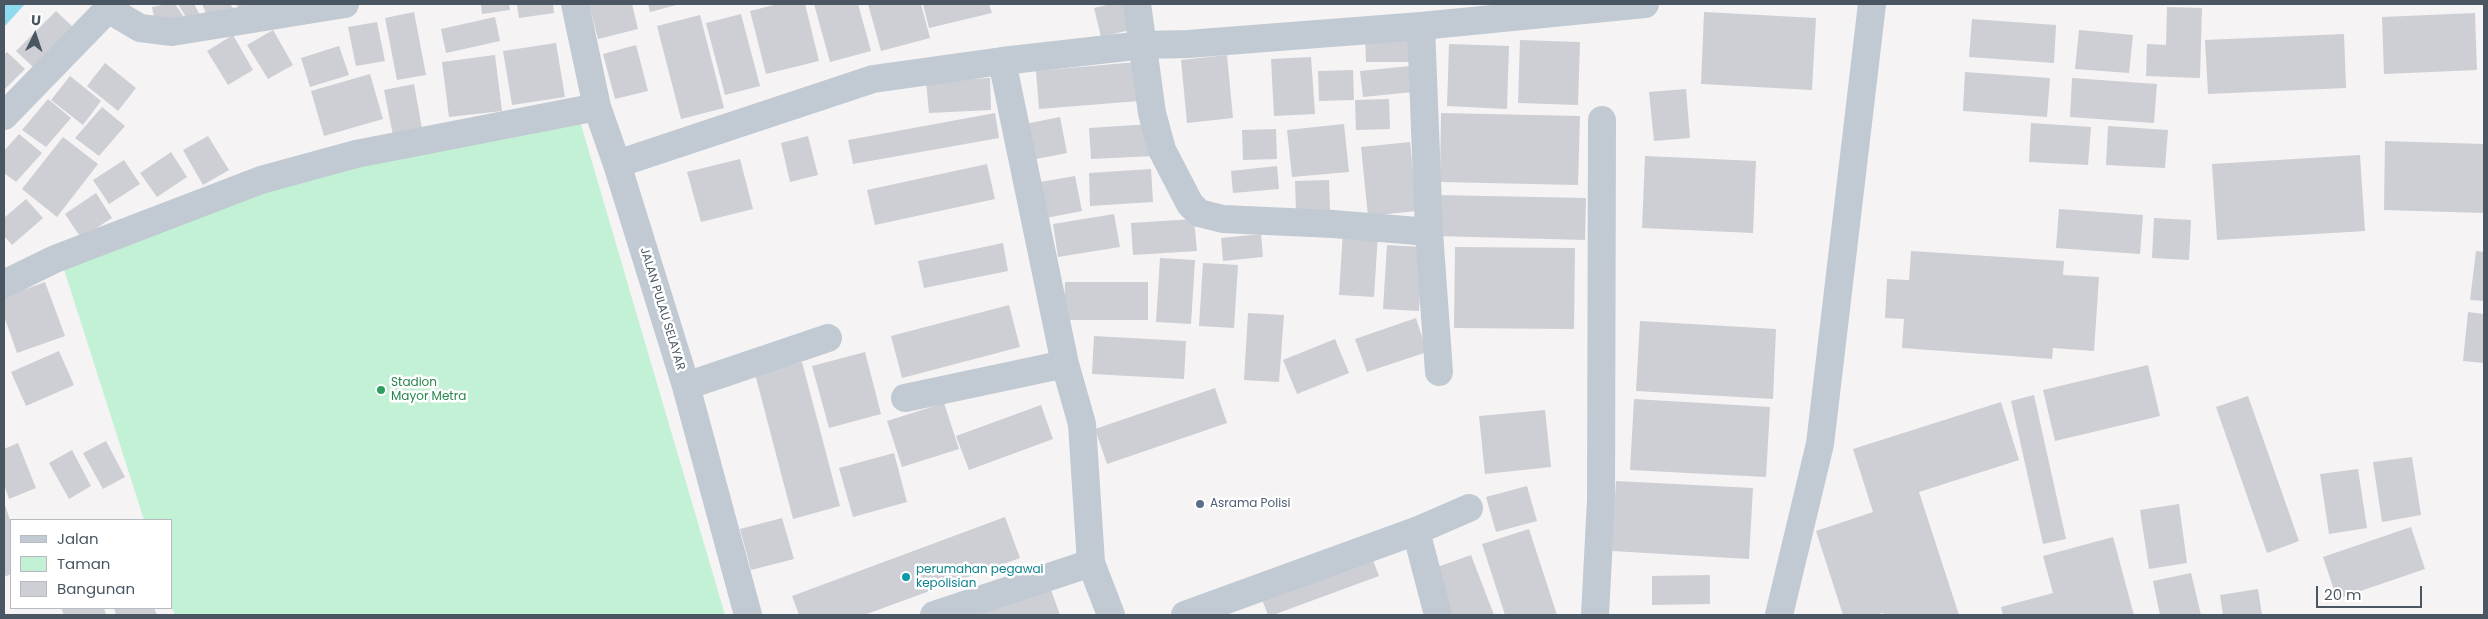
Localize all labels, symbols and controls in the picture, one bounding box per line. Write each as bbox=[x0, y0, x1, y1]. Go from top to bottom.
north arrow bbox=[10, 10, 60, 60]
text: U bbox=[30, 10, 42, 30]
street label: JALAN PULAU SELAYAR bbox=[636, 246, 688, 372]
place label: Stadion Mayor Metra bbox=[391, 376, 466, 404]
marker: Stadion Mayor Metra bbox=[375, 384, 387, 396]
place label: Asrama Polisi bbox=[1210, 497, 1290, 511]
marker: Asrama Polisi bbox=[1194, 498, 1206, 510]
legend bbox=[10, 519, 172, 609]
text: Jalan bbox=[57, 528, 99, 549]
text: Taman bbox=[57, 553, 110, 574]
place label: perumahan pegawai kepolisian bbox=[916, 563, 1044, 591]
marker: perumahan pegawai kepolisian bbox=[900, 571, 912, 583]
scale bar bbox=[2318, 576, 2424, 608]
text: Bangunan bbox=[57, 578, 135, 599]
text: 20 m bbox=[2324, 584, 2362, 605]

